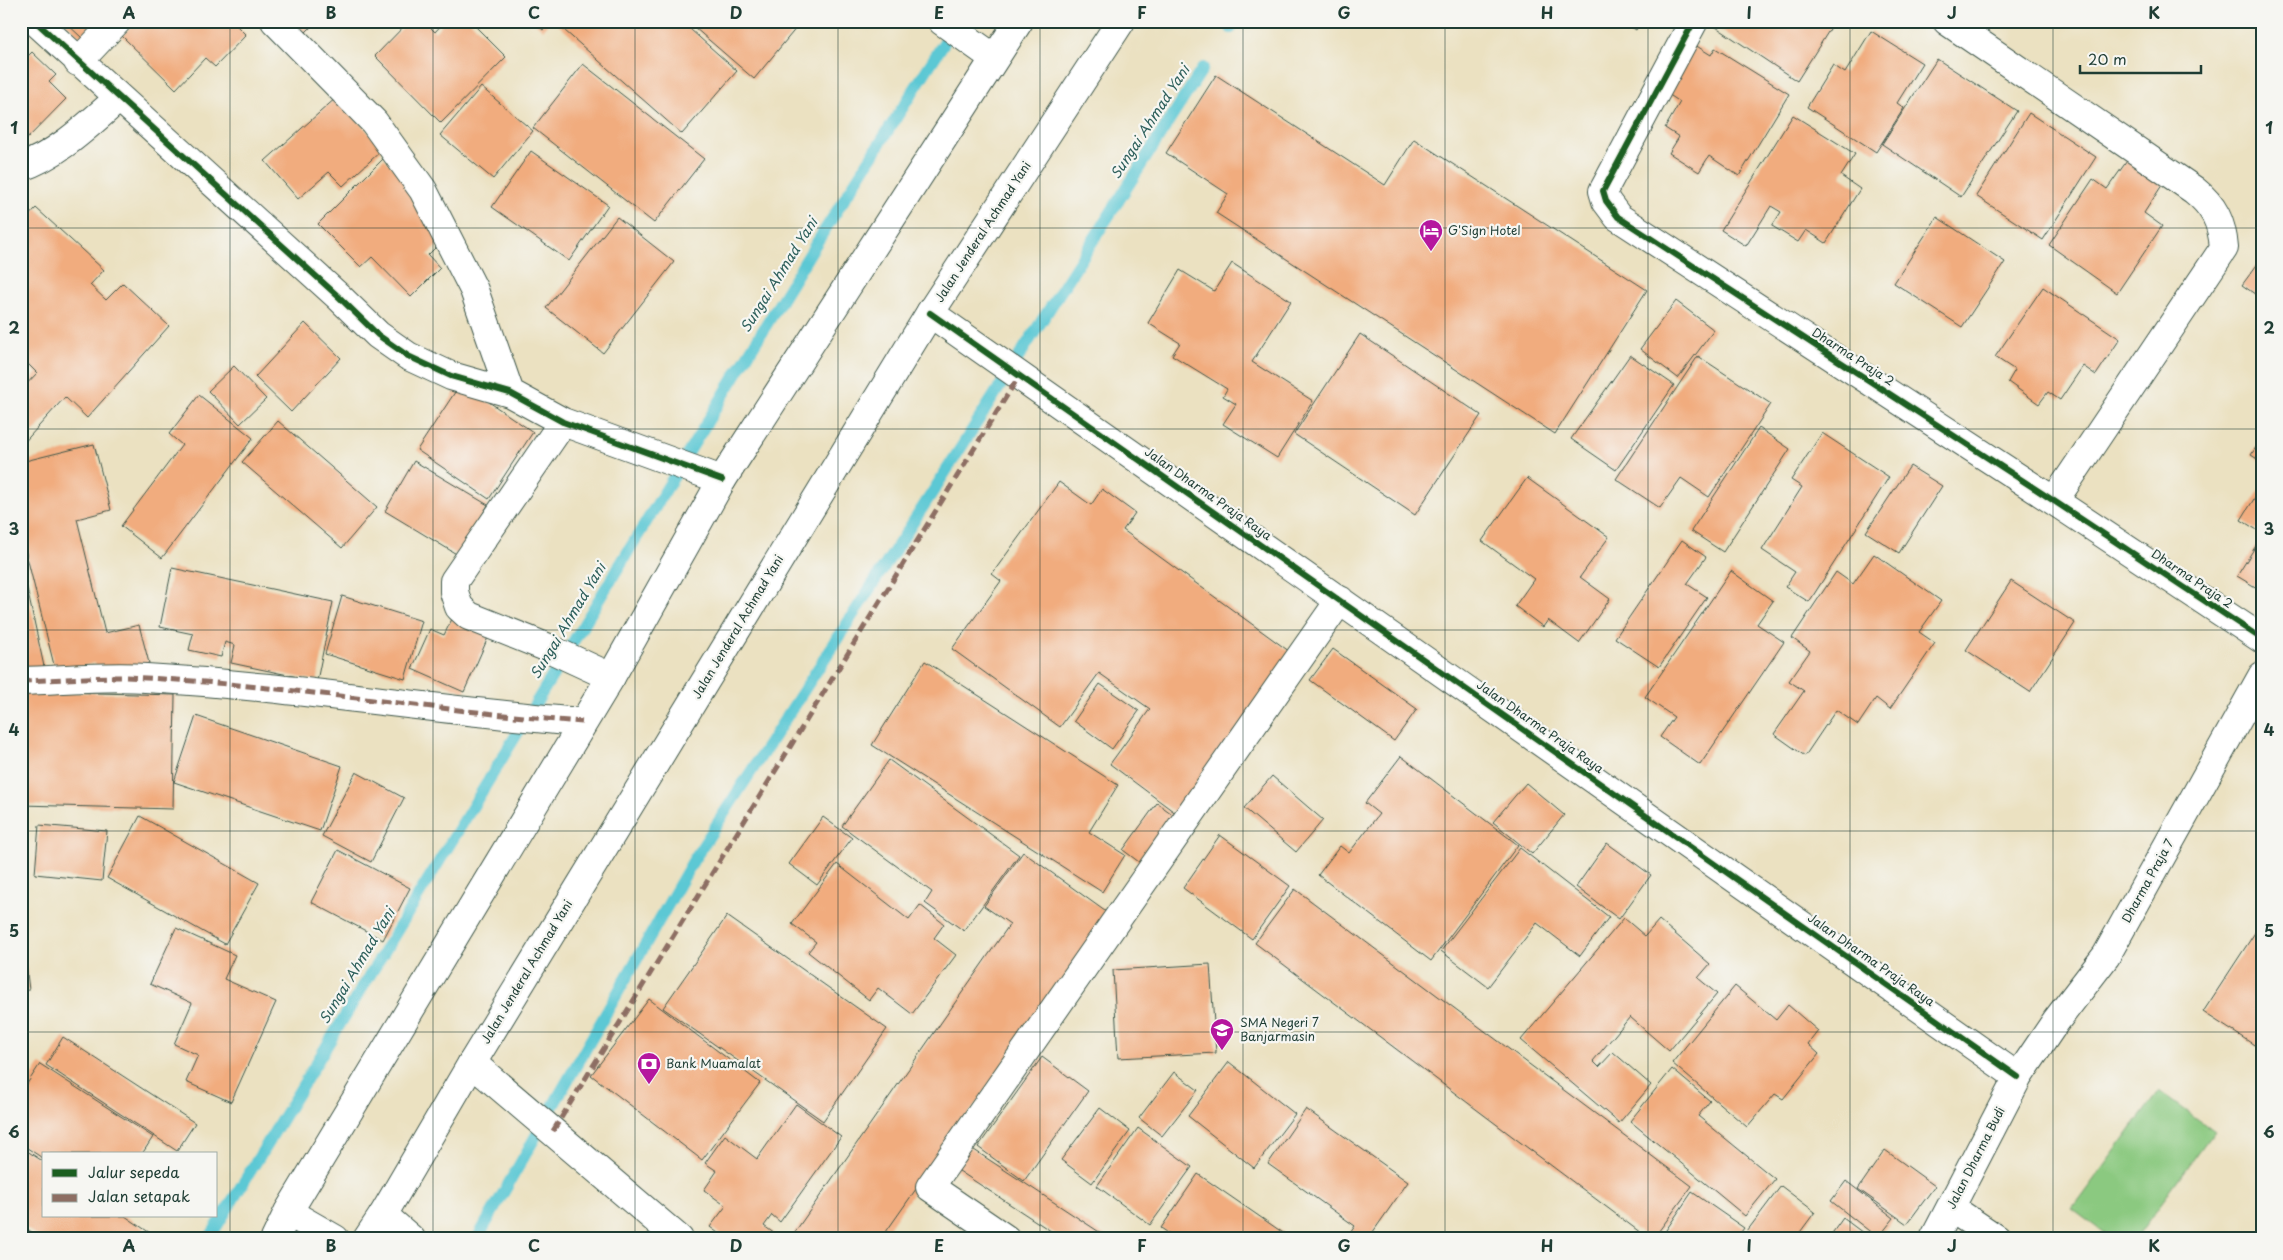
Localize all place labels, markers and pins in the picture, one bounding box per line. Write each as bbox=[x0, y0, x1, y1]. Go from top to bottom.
hotel icon: G'Sign Hotel bbox=[1418, 218, 1444, 252]
place label: G'Sign Hotel bbox=[1448, 221, 1521, 239]
place label: SMA Negeri 7 Banjarmasin bbox=[1240, 1013, 1319, 1045]
school or university icon: SMA Negeri 7 Banjarmasin bbox=[1209, 1017, 1235, 1051]
bank icon: Bank Muamalat bbox=[636, 1051, 662, 1085]
place label: Bank Muamalat bbox=[666, 1054, 761, 1072]

